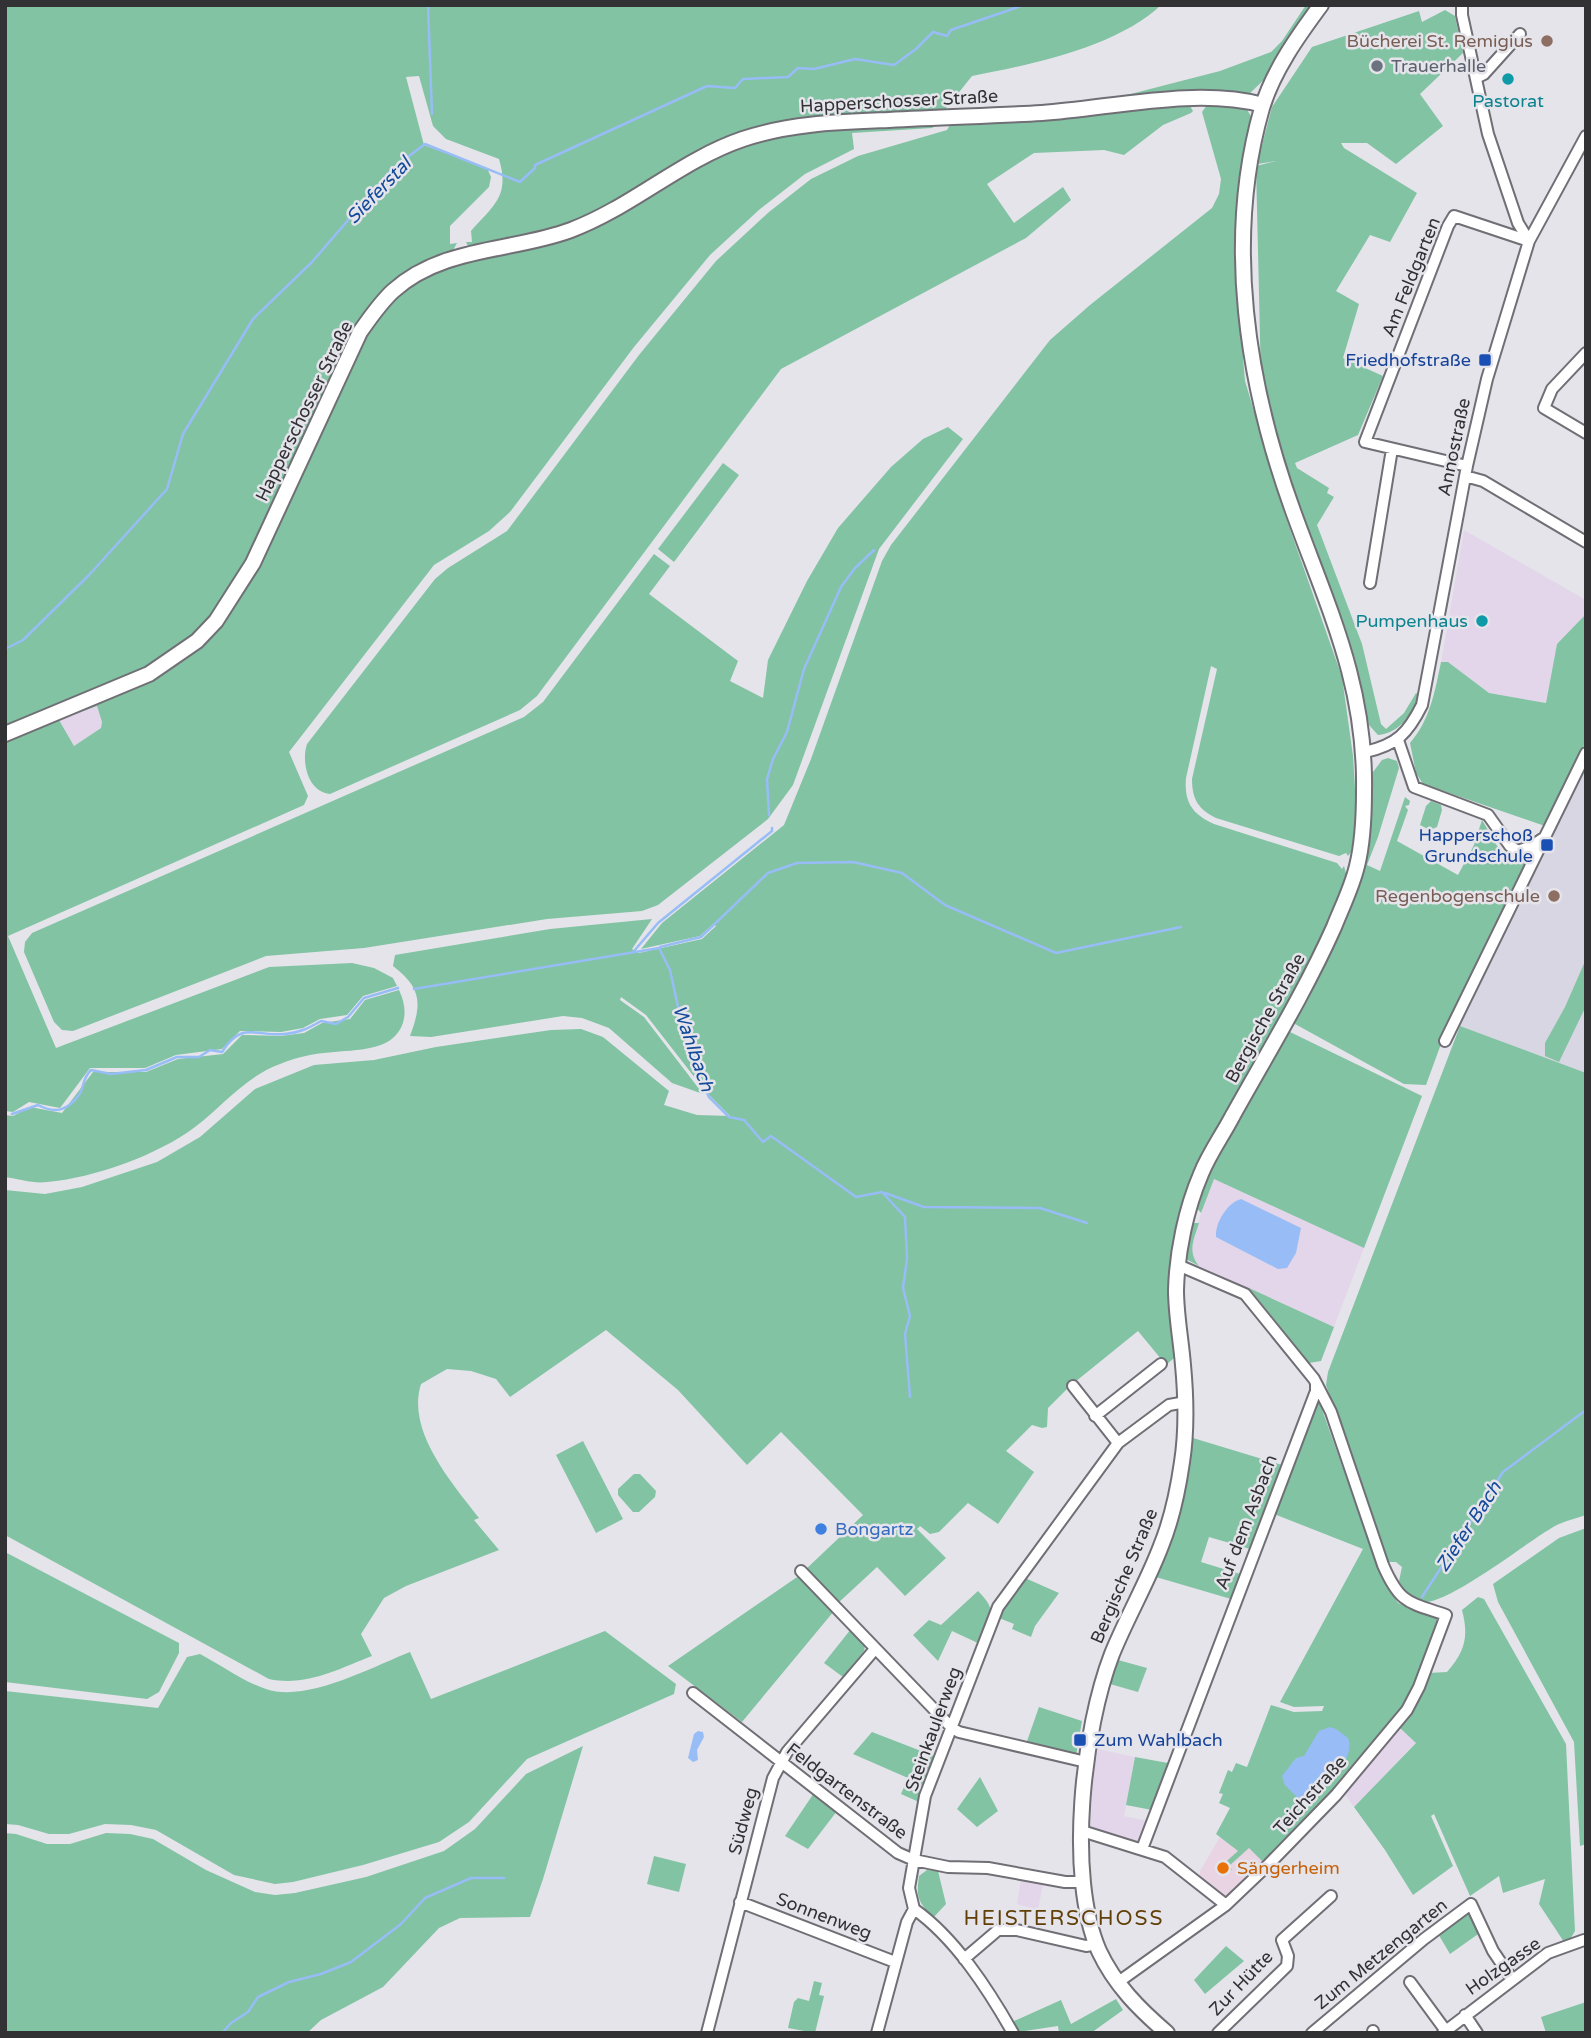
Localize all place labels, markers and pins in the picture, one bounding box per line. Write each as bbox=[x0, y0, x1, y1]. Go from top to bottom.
place label: Bücherei St. Remigius bbox=[1347, 30, 1533, 52]
marker: Bücherei St. Remigius bbox=[1539, 33, 1555, 49]
place label: Trauerhalle bbox=[1391, 55, 1486, 77]
marker: Trauerhalle bbox=[1369, 58, 1385, 74]
marker: Pastorat bbox=[1500, 71, 1516, 87]
place label: Pastorat bbox=[1472, 90, 1544, 112]
place label: Friedhofstraße bbox=[1345, 349, 1471, 371]
marker: Friedhofstraße bbox=[1477, 352, 1493, 368]
place label: Pumpenhaus bbox=[1355, 610, 1468, 632]
marker: Pumpenhaus bbox=[1474, 613, 1490, 629]
place label: Happerschoß Grundschule bbox=[1418, 824, 1533, 867]
marker: Happerschoß Grundschule bbox=[1539, 837, 1555, 853]
place label: Regenbogenschule bbox=[1375, 885, 1540, 907]
marker: Regenbogenschule bbox=[1546, 888, 1562, 904]
place label: Bongartz bbox=[835, 1518, 914, 1540]
marker: Bongartz bbox=[813, 1521, 829, 1537]
place label: Zum Wahlbach bbox=[1094, 1729, 1223, 1751]
marker: Zum Wahlbach bbox=[1072, 1732, 1088, 1748]
place label: Sängerheim bbox=[1237, 1857, 1340, 1879]
marker: Sängerheim bbox=[1215, 1860, 1231, 1876]

